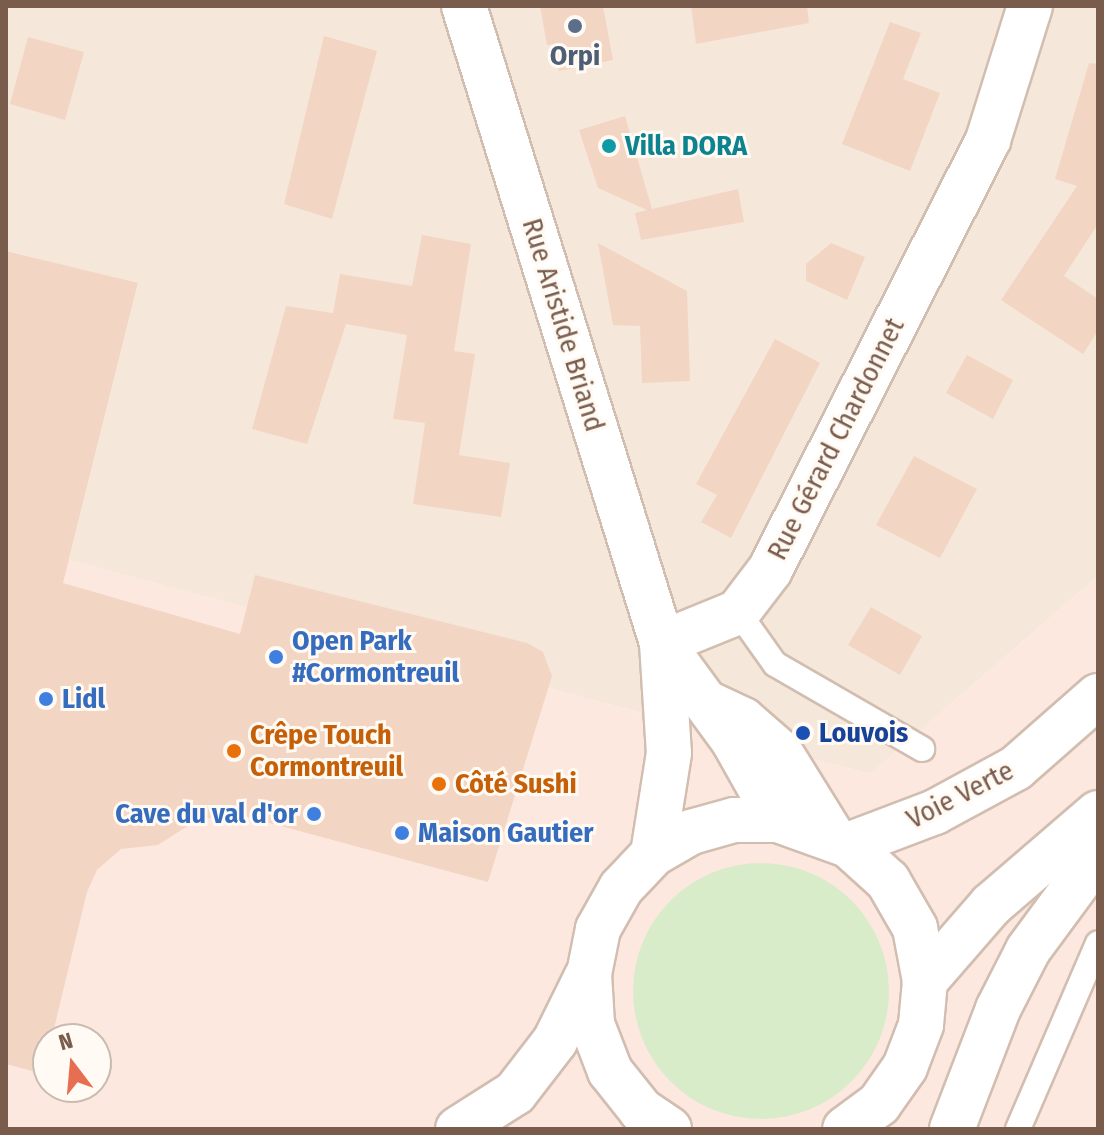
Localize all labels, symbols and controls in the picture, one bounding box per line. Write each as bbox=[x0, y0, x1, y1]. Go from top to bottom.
marker: Orpi bbox=[566, 17, 584, 35]
place label: Orpi bbox=[550, 39, 600, 73]
place label: Villa DORA bbox=[625, 129, 747, 163]
marker: Villa DORA bbox=[600, 137, 618, 155]
street label: Rue Aristide Briand bbox=[515, 214, 611, 436]
street label: Rue Gérard Chardonnet bbox=[760, 312, 912, 566]
place label: Open Park #Cormontreuil bbox=[292, 624, 459, 690]
marker: Open Park #Cormontreuil bbox=[267, 648, 285, 666]
place label: Lidl bbox=[62, 682, 105, 716]
marker: Lidl bbox=[37, 690, 55, 708]
place label: Louvois bbox=[819, 716, 908, 750]
place label: Crêpe Touch Cormontreuil bbox=[250, 718, 403, 784]
marker: Louvois bbox=[794, 724, 812, 742]
marker: Crêpe Touch Cormontreuil bbox=[225, 742, 243, 760]
street label: Voie Verte bbox=[901, 754, 1019, 836]
place label: Côté Sushi bbox=[455, 767, 577, 801]
marker: Côté Sushi bbox=[430, 775, 448, 793]
place label: Cave du val d'or bbox=[115, 797, 298, 831]
marker: Cave du val d'or bbox=[305, 805, 323, 823]
place label: Maison Gautier bbox=[418, 816, 594, 850]
marker: Maison Gautier bbox=[393, 824, 411, 842]
north arrow bbox=[32, 1023, 112, 1103]
text: N bbox=[56, 1027, 76, 1056]

